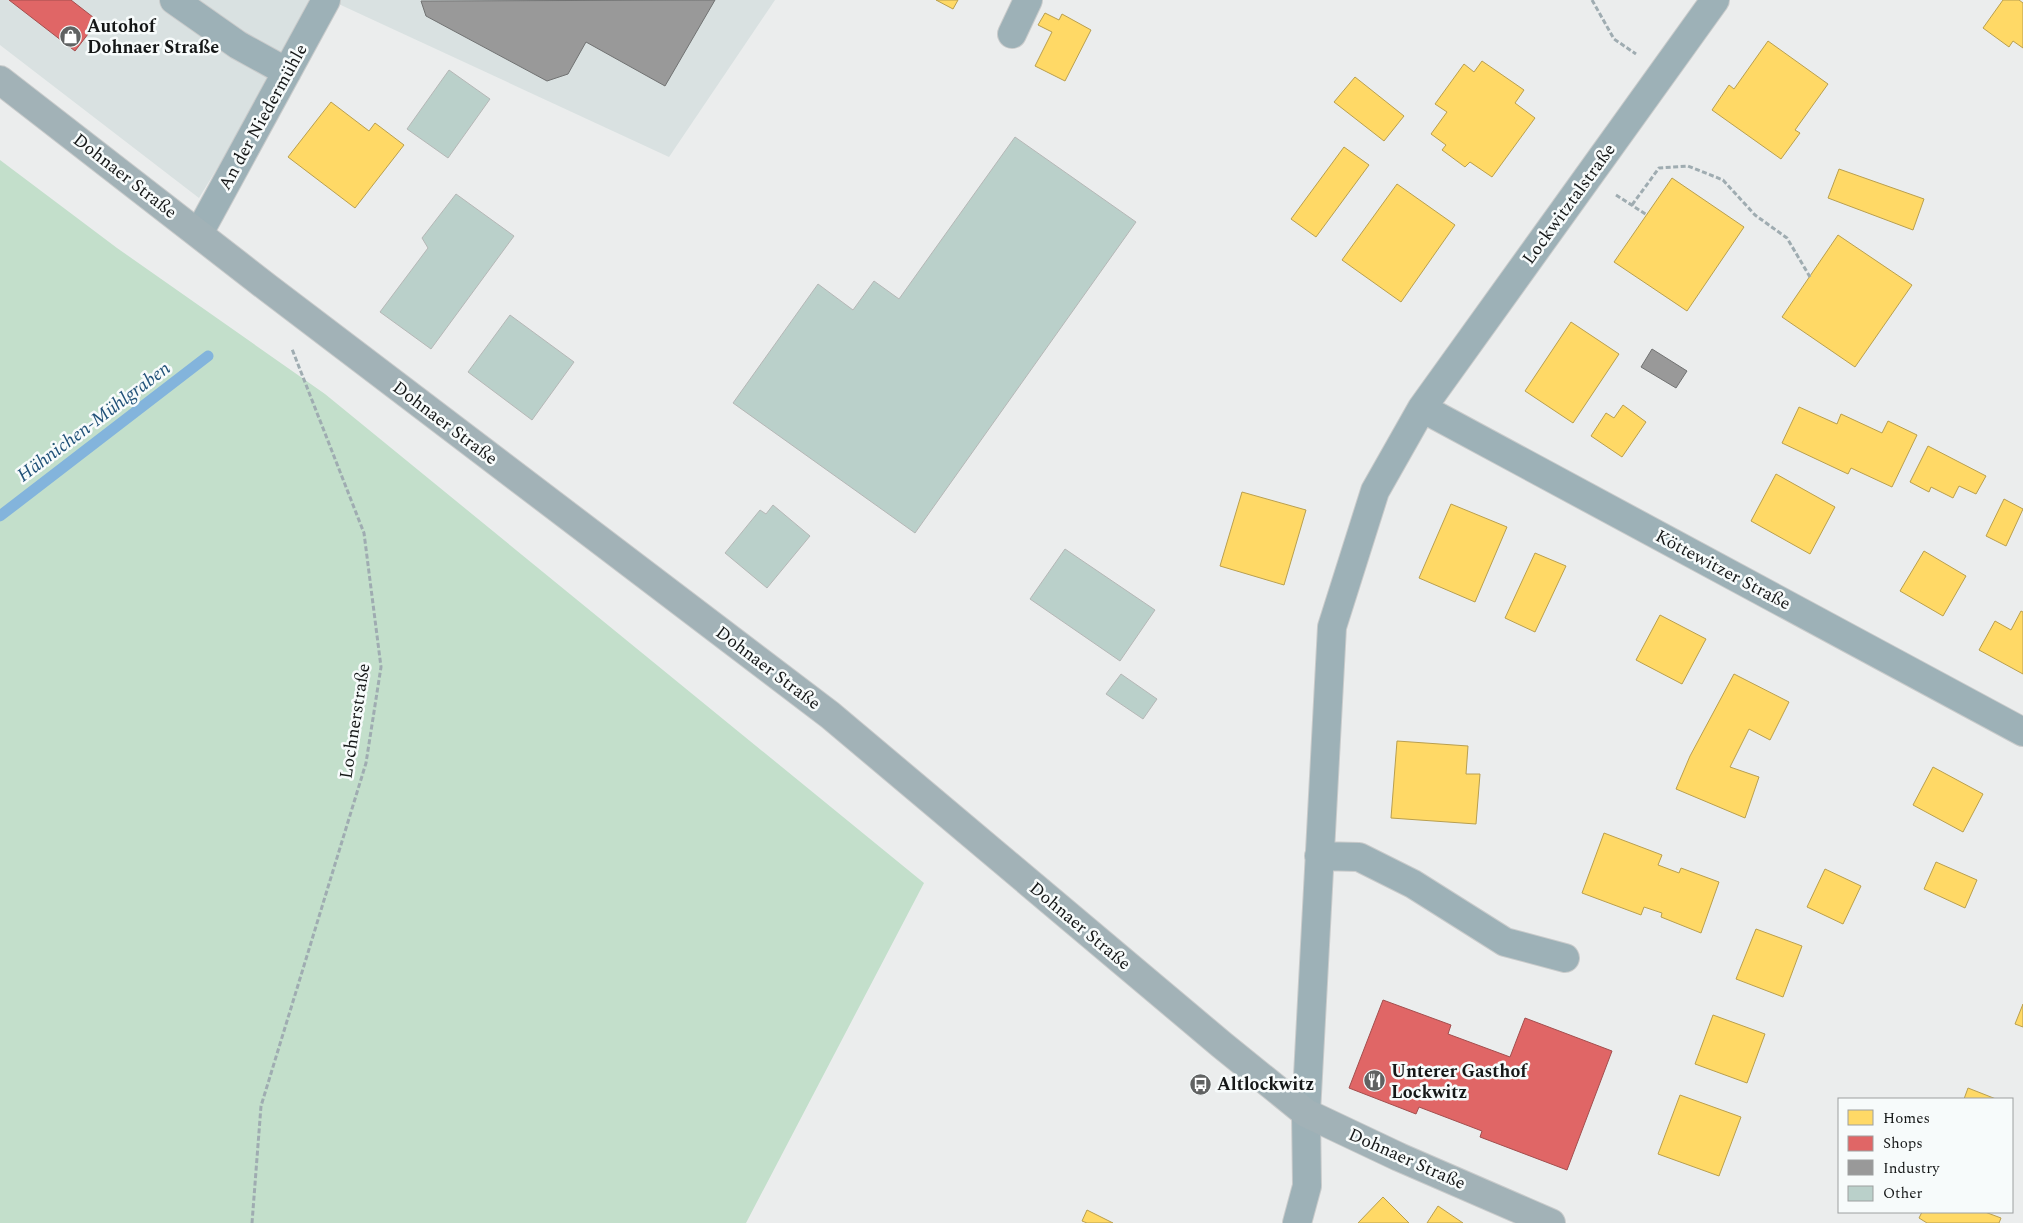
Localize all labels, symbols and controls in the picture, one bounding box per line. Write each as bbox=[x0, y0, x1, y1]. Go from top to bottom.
place label: Autohof Dohnaer Straße bbox=[87, 13, 219, 61]
shop icon: Autohof Dohnaer Straße bbox=[59, 24, 83, 48]
street label: An der Niedermühle bbox=[212, 39, 314, 195]
street label: Dohnaer Straße bbox=[67, 127, 183, 225]
street label: Lockwitztalstraße bbox=[1516, 138, 1622, 270]
water label: Hähnichen-Mühlgraben bbox=[11, 354, 177, 490]
street label: Dohnaer Straße bbox=[387, 374, 503, 472]
street label: Köttewitzer Straße bbox=[1650, 523, 1796, 617]
street label: Dohnaer Straße bbox=[710, 619, 826, 717]
street label: Lochnerstraße bbox=[333, 661, 377, 781]
street label: Dohnaer Straße bbox=[1023, 875, 1137, 977]
place label: Unterer Gasthof Lockwitz bbox=[1391, 1058, 1528, 1106]
restaurant icon: Unterer Gasthof Lockwitz bbox=[1363, 1069, 1387, 1093]
place label: Altlockwitz bbox=[1217, 1071, 1314, 1098]
bus stop icon: Altlockwitz bbox=[1189, 1072, 1213, 1096]
legend bbox=[1838, 1098, 2013, 1213]
text: Homes bbox=[1883, 1107, 1930, 1130]
street label: Dohnaer Straße bbox=[1344, 1121, 1470, 1197]
text: Shops bbox=[1883, 1132, 1923, 1155]
text: Industry bbox=[1883, 1157, 1940, 1180]
text: Other bbox=[1883, 1182, 1922, 1205]

